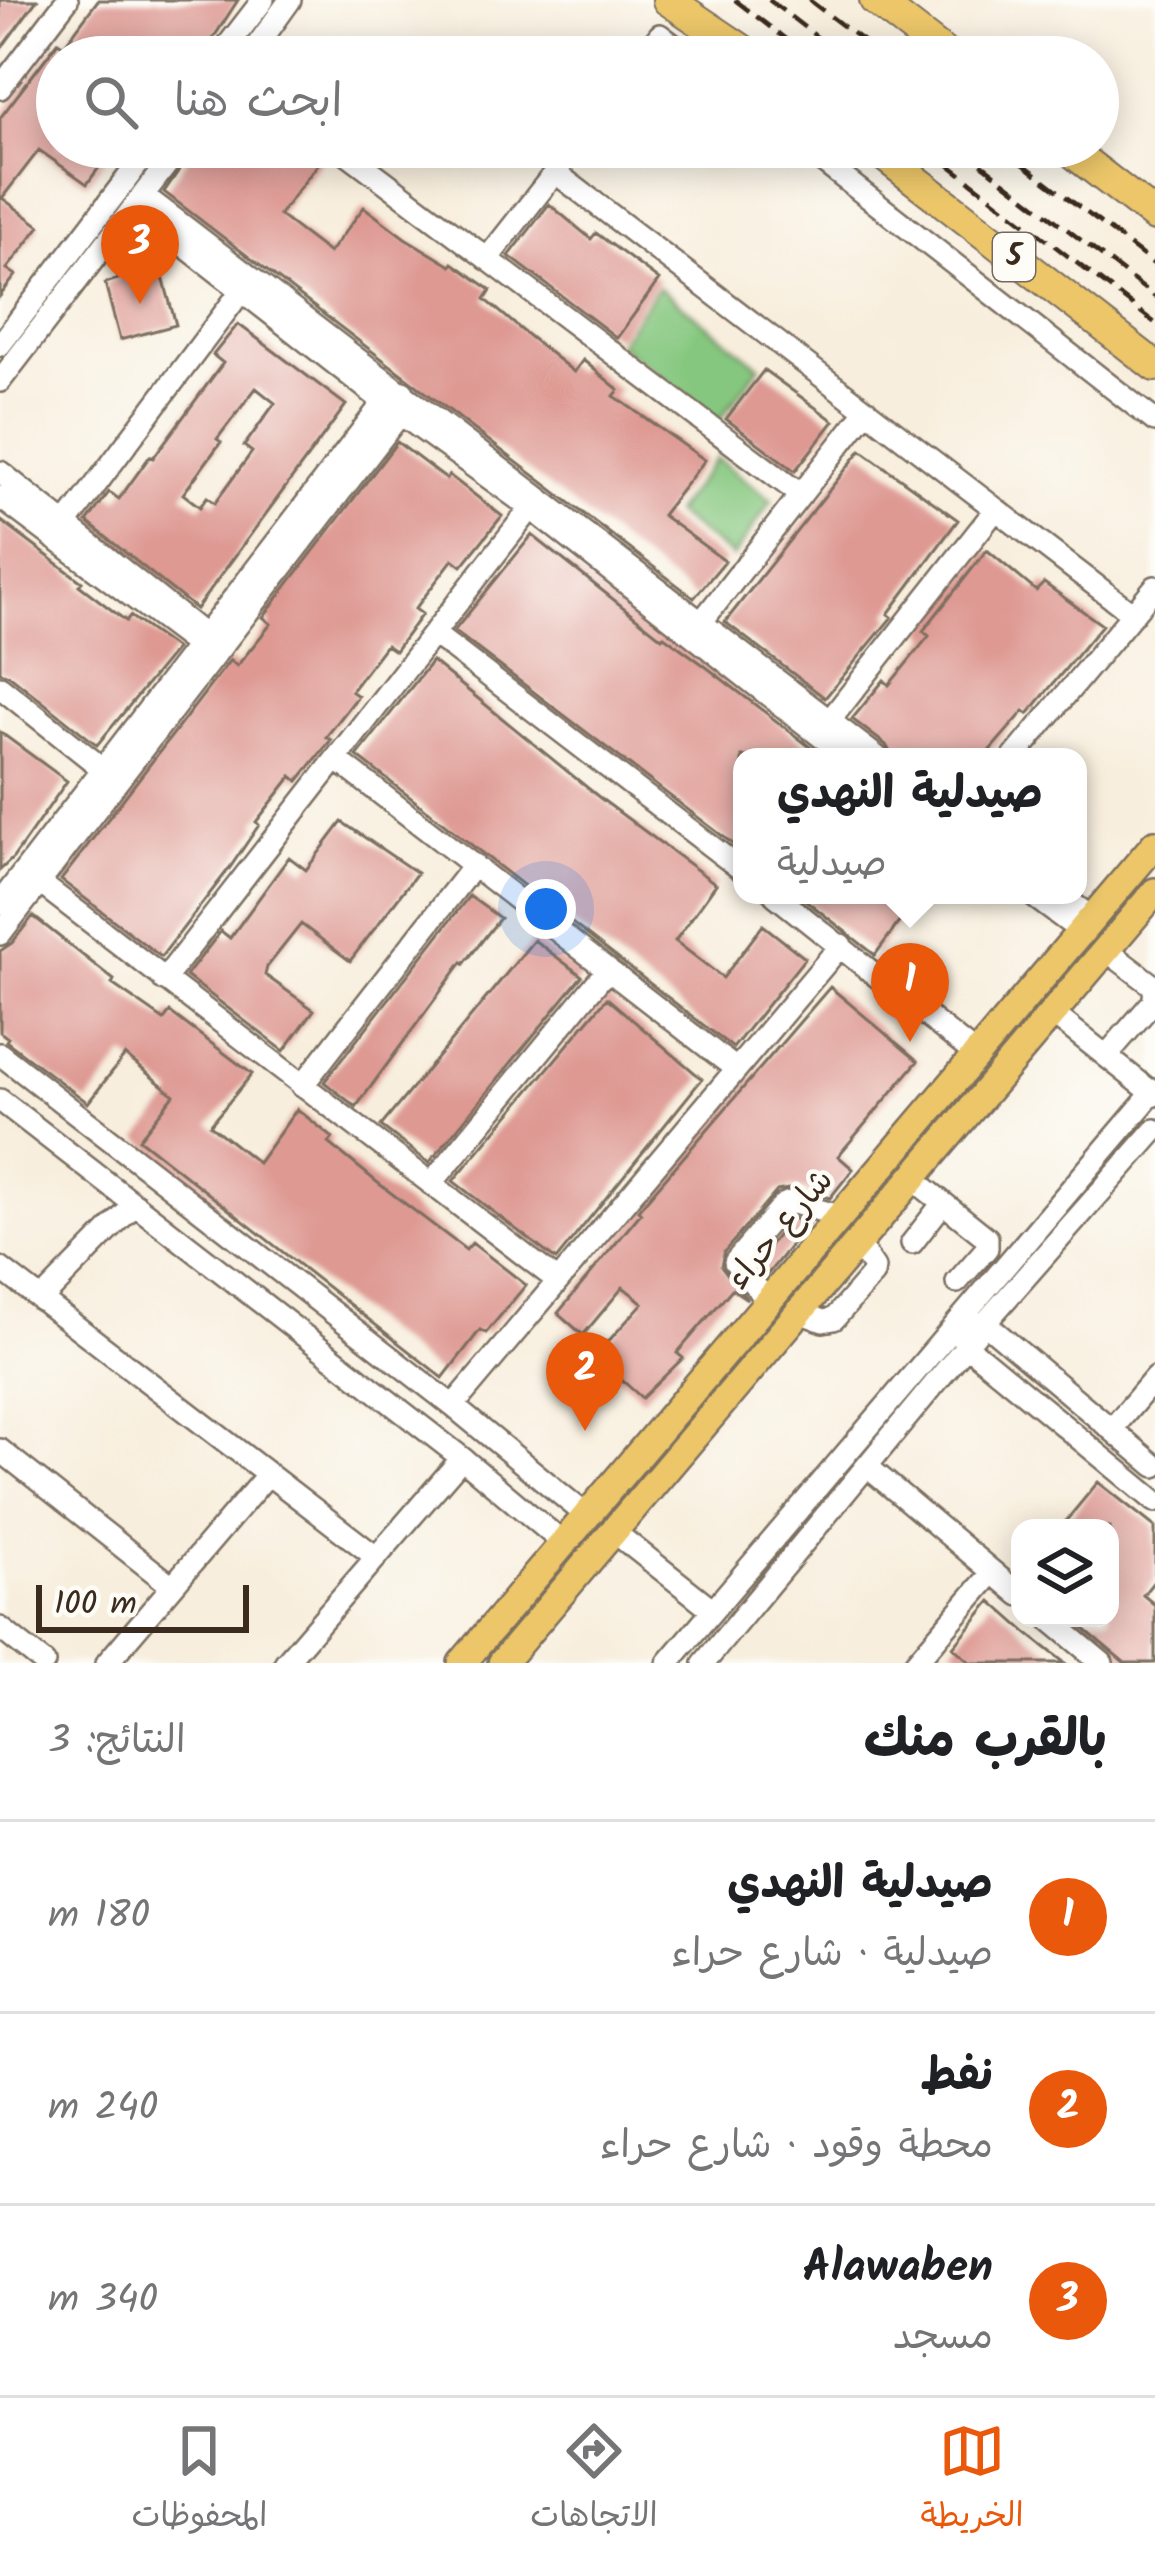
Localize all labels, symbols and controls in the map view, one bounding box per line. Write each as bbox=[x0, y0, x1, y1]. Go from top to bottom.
search box bbox=[36, 36, 1119, 168]
text: ابحث هنا bbox=[174, 67, 342, 139]
icon: search bbox=[78, 69, 144, 135]
pin: 3 bbox=[101, 205, 179, 304]
road number: 5 bbox=[993, 233, 1035, 281]
popup bbox=[733, 748, 1087, 904]
text: صيدلية النهدي bbox=[777, 759, 1043, 831]
text: صيدلية bbox=[777, 834, 887, 896]
your location bbox=[516, 879, 576, 939]
pin: 1 bbox=[871, 943, 949, 1042]
street label: شارع حراء bbox=[714, 1157, 848, 1303]
pin: 2 bbox=[546, 1332, 624, 1431]
map controls bbox=[1011, 1519, 1119, 1627]
button: layers bbox=[1011, 1519, 1119, 1627]
scale bar bbox=[36, 1579, 249, 1632]
text: 100 m bbox=[54, 1579, 137, 1632]
text: بالقرب منك bbox=[864, 1701, 1107, 1782]
text: النتائج: 3 bbox=[48, 1711, 186, 1773]
text: صيدلية النهدي bbox=[727, 1849, 993, 1921]
text: 180 m bbox=[48, 1886, 150, 1948]
text: 1 bbox=[1062, 1886, 1074, 1948]
text: صيدلية · شارع حراء bbox=[671, 1924, 993, 1986]
text: نفط bbox=[920, 2041, 993, 2113]
text: 240 m bbox=[48, 2078, 158, 2140]
text: 2 bbox=[1057, 2078, 1079, 2140]
text: محطة وقود · شارع حراء bbox=[600, 2116, 993, 2178]
text: Alawaben bbox=[802, 2233, 993, 2305]
text: 340 m bbox=[48, 2270, 158, 2332]
text: 3 bbox=[1057, 2270, 1079, 2332]
text: مسجد bbox=[893, 2307, 993, 2369]
tab: المحفوظات bbox=[131, 2418, 267, 2544]
tab: الاتجاهات bbox=[530, 2418, 658, 2544]
tab: الخريطة bbox=[921, 2418, 1024, 2544]

